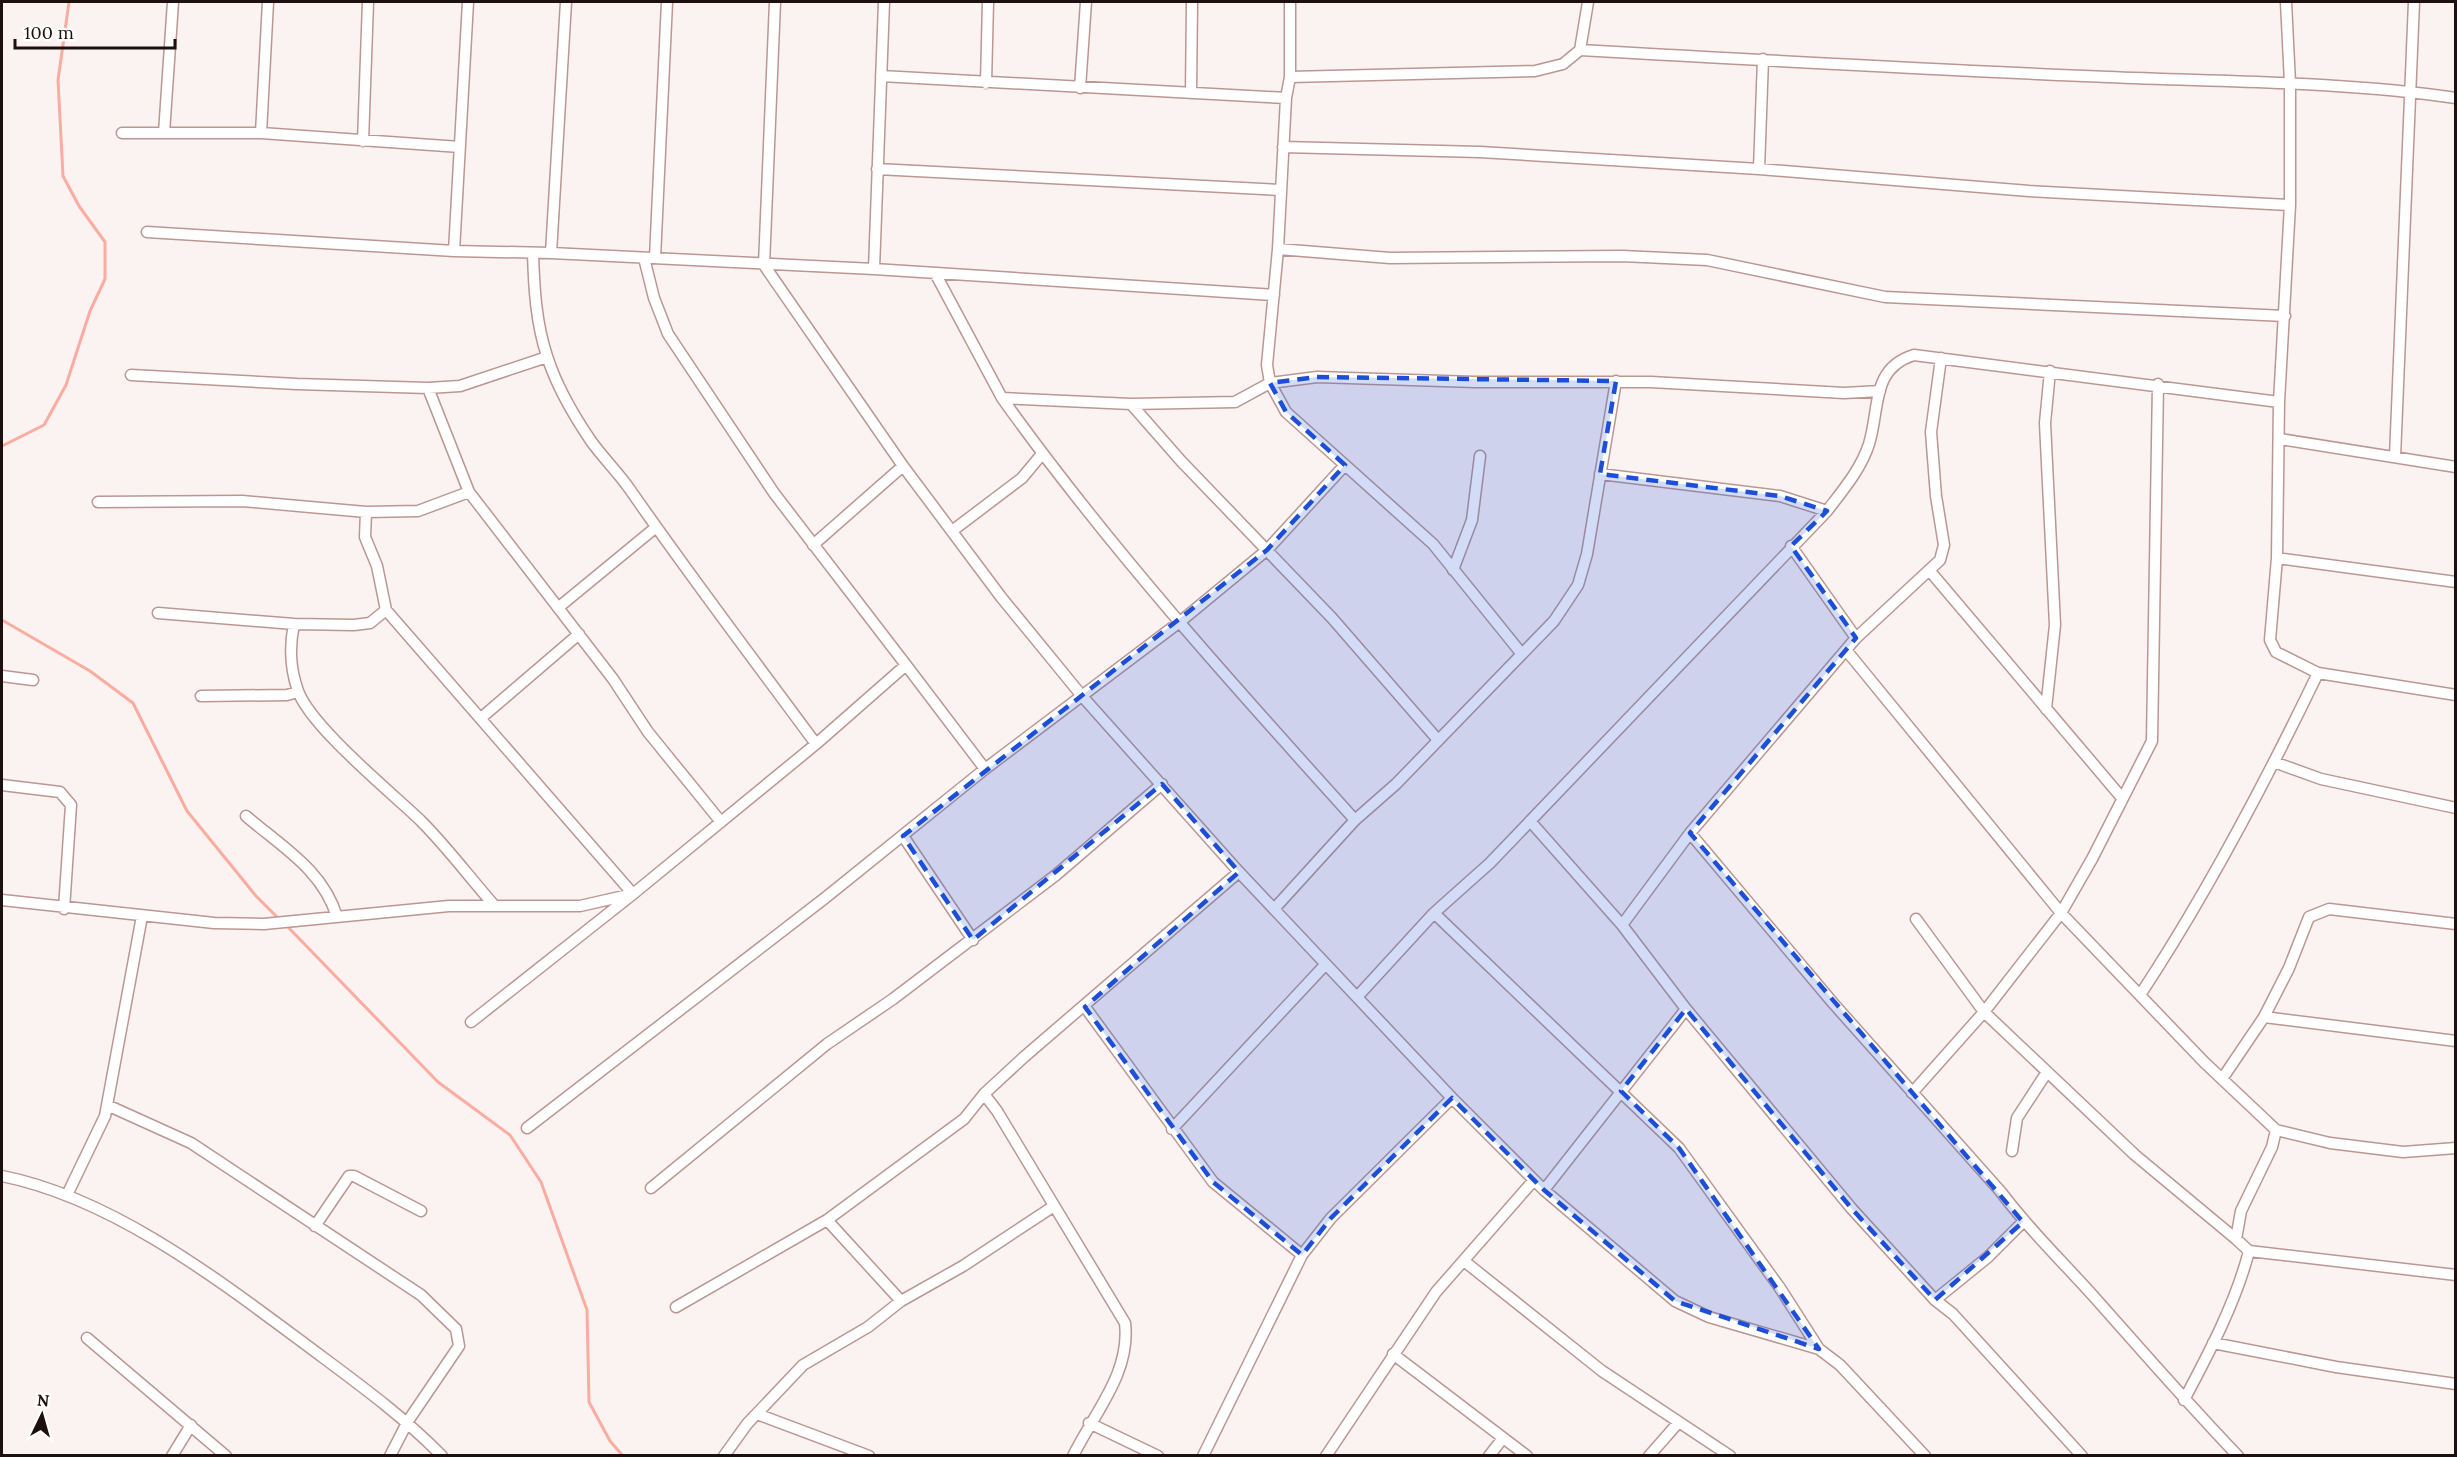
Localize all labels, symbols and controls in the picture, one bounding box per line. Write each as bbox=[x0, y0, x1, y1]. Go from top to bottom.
scale bar bbox=[15, 12, 176, 50]
text: 100 m bbox=[24, 21, 74, 44]
north arrow bbox=[12, 1385, 72, 1445]
text: N bbox=[36, 1390, 50, 1411]

